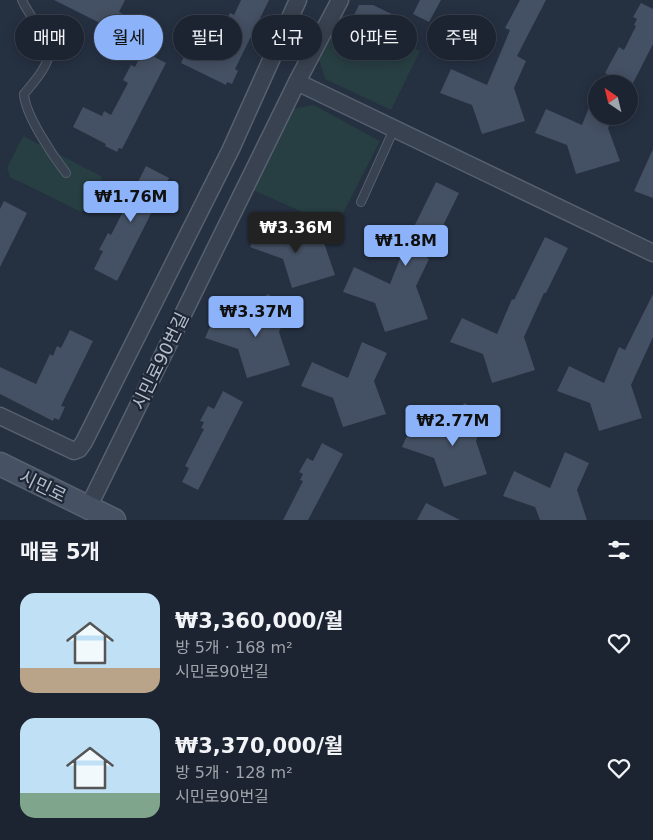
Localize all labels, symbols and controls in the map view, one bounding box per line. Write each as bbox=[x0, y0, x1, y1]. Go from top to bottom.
chip: 매매 bbox=[15, 15, 84, 60]
chip: 월세 bbox=[94, 15, 163, 60]
chip: 필터 bbox=[173, 15, 242, 60]
chip: 신규 bbox=[252, 15, 322, 60]
chip: 아파트 bbox=[332, 15, 417, 60]
chip: 주택 bbox=[427, 15, 496, 60]
north arrow bbox=[588, 75, 638, 125]
map controls bbox=[588, 75, 638, 125]
pin: ₩1.76M bbox=[90, 180, 172, 223]
text: ₩1.76M bbox=[94, 187, 168, 206]
pin: ₩3.36M bbox=[255, 212, 337, 254]
text: ₩3.36M bbox=[259, 218, 333, 237]
pin: ₩1.8M bbox=[371, 224, 441, 267]
text: ₩1.8M bbox=[375, 231, 437, 250]
pin: ₩3.37M bbox=[215, 296, 297, 338]
text: ₩3.37M bbox=[219, 302, 293, 321]
street label: 시민로90번길 bbox=[127, 309, 193, 413]
pin: ₩2.77M bbox=[412, 404, 494, 447]
text: ₩2.77M bbox=[416, 411, 490, 430]
street label: 시민로 bbox=[16, 466, 70, 506]
icon: filters bbox=[605, 536, 633, 564]
text: 매물 5개 bbox=[20, 540, 100, 564]
text: ₩3,360,000/월 bbox=[175, 609, 343, 633]
icon: home bbox=[60, 613, 120, 673]
icon: heart bbox=[605, 629, 633, 657]
text: 방 5개 · 168 m² bbox=[175, 638, 293, 657]
text: 시민로90번길 bbox=[175, 662, 269, 681]
text: ₩3,370,000/월 bbox=[175, 734, 343, 758]
icon: home bbox=[60, 738, 120, 798]
icon: heart bbox=[605, 754, 633, 782]
text: 방 5개 · 128 m² bbox=[175, 763, 293, 782]
text: 시민로90번길 bbox=[175, 787, 269, 806]

